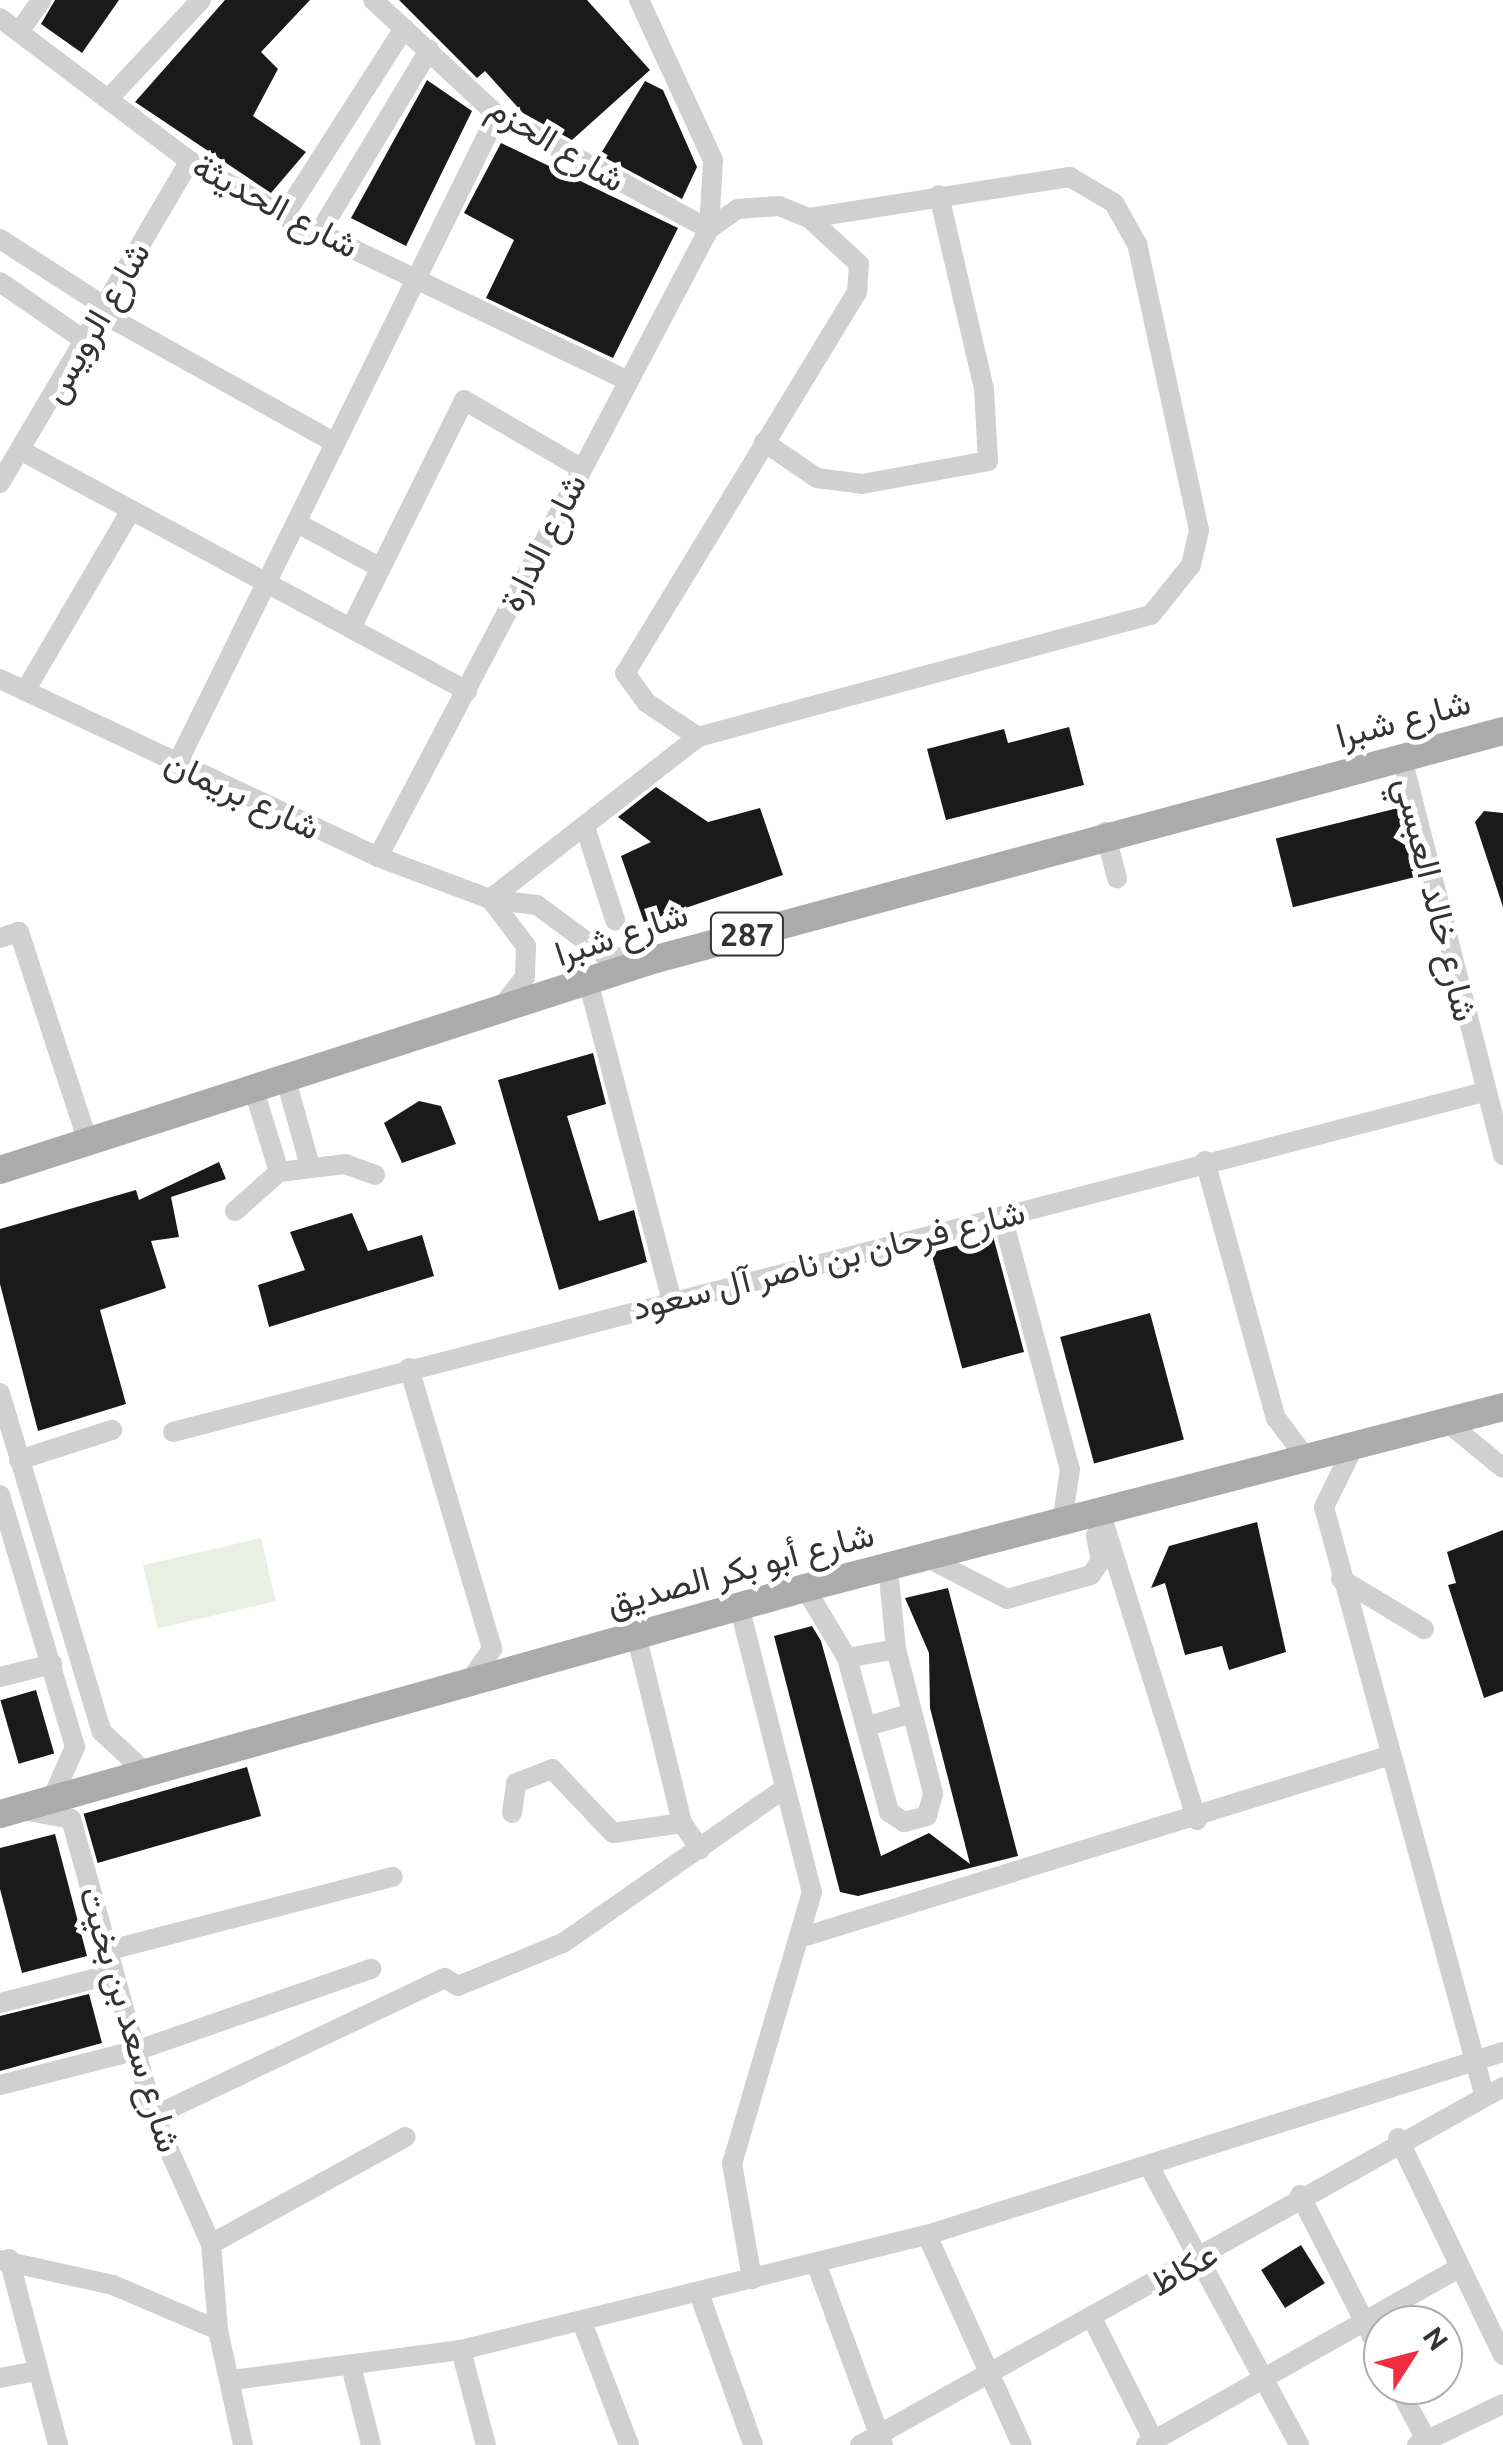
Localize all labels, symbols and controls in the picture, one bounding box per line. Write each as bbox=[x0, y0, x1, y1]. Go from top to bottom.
street label: شارع الحزم bbox=[481, 86, 633, 200]
street label: شارع الحديثة bbox=[186, 144, 366, 266]
street label: شارع الرويس bbox=[32, 234, 158, 410]
street label: شارع الدارة bbox=[489, 466, 595, 618]
street label: شارع شبرا bbox=[1331, 680, 1475, 756]
street label: شارع بريمان bbox=[159, 740, 327, 848]
street label: شارع خالد العبسي bbox=[1386, 772, 1488, 1026]
street label: شارع شبرا bbox=[549, 892, 693, 974]
road number: 287 bbox=[710, 907, 784, 961]
street label: شارع فرحان بن ناصر آل سعود bbox=[627, 1190, 1029, 1328]
street label: شارع أبو بكر الصديق bbox=[602, 1512, 878, 1624]
street label: شارع سعد بن بخيت bbox=[71, 1881, 191, 2157]
street label: عكاظ bbox=[1142, 2232, 1224, 2304]
north arrow bbox=[1363, 2305, 1463, 2405]
text: N bbox=[1417, 2321, 1455, 2356]

